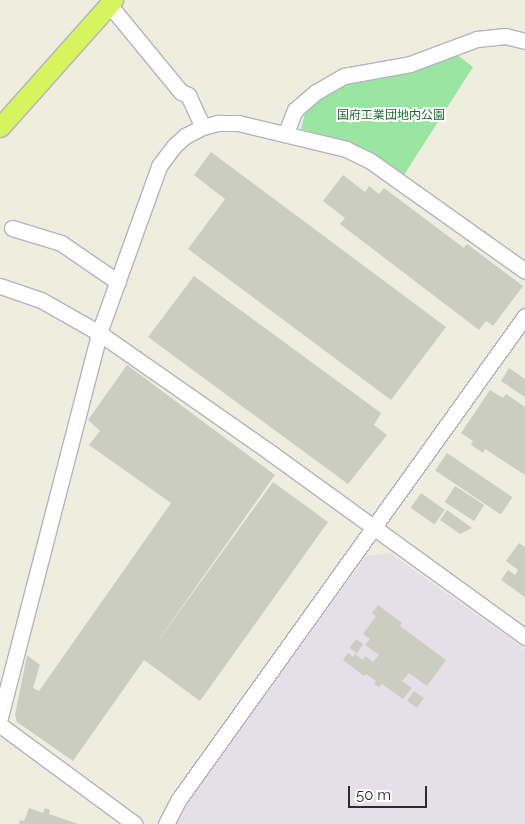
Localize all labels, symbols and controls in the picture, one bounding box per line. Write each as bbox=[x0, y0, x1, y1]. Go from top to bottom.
park label: 国府工業団地内公園 bbox=[337, 109, 445, 123]
scale bar bbox=[350, 776, 429, 808]
text: 50 m bbox=[356, 786, 391, 804]

